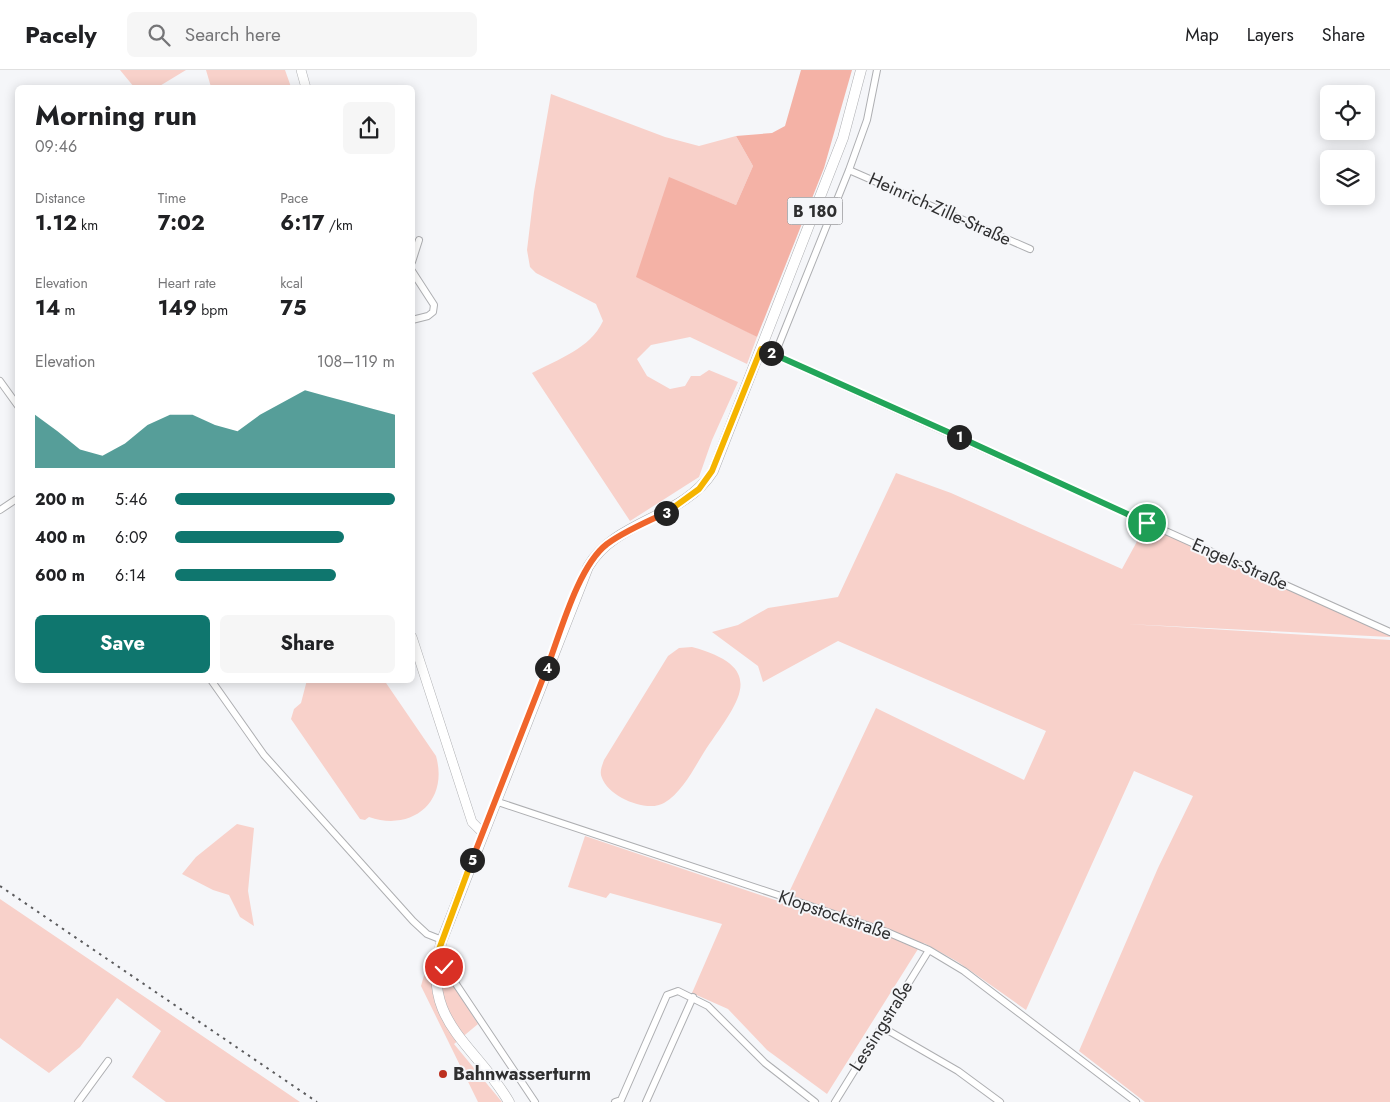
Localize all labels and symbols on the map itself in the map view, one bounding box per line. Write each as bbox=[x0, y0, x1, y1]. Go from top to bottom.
street label: Heinrich-Zille-Straße bbox=[865, 166, 1015, 252]
road number: B 180 bbox=[788, 198, 842, 224]
pin: 2 bbox=[758, 340, 784, 366]
pin: 1 bbox=[946, 424, 972, 450]
pin: 3 bbox=[654, 500, 678, 526]
pin bbox=[1126, 502, 1168, 544]
street label: Engels-Straße bbox=[1188, 531, 1292, 597]
pin: 4 bbox=[534, 656, 560, 680]
pin: 5 bbox=[460, 848, 484, 872]
street label: Klopstockstraße bbox=[775, 883, 895, 947]
pin bbox=[423, 946, 465, 988]
street label: Lessingstraße bbox=[843, 976, 919, 1076]
place label: Bahnwasserturm bbox=[453, 1061, 591, 1087]
marker: Bahnwasserturm bbox=[437, 1068, 449, 1080]

